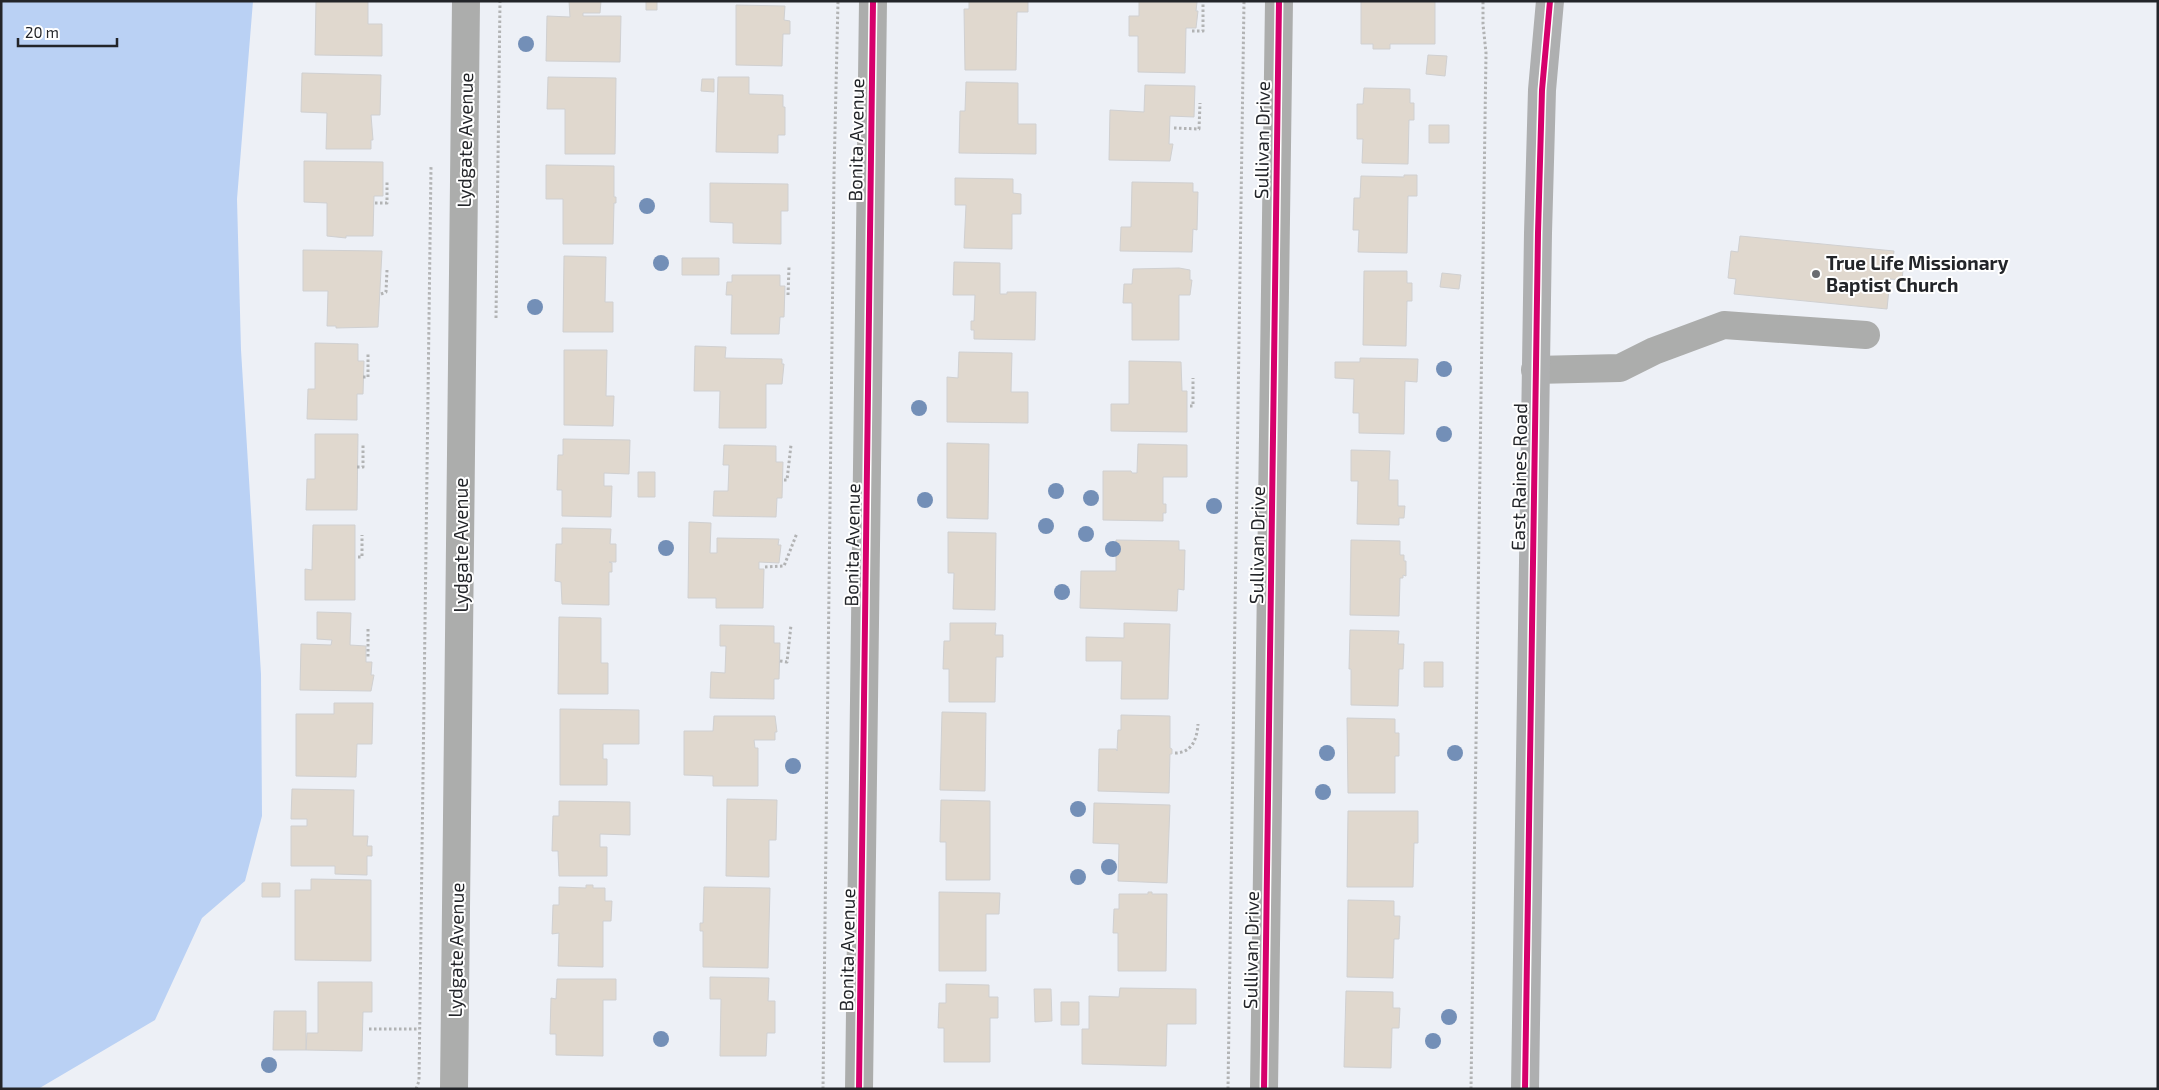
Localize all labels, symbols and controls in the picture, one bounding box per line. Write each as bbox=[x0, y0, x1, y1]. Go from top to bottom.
scale bar bbox=[18, 15, 116, 47]
text: 20 m bbox=[25, 23, 59, 41]
street label: Lydgate Avenue bbox=[452, 72, 477, 208]
street label: Bonita Avenue bbox=[843, 78, 868, 202]
street label: Sullivan Drive bbox=[1249, 81, 1274, 199]
place label: True Life Missionary Baptist Church bbox=[1826, 251, 2009, 296]
marker: True Life Missionary Baptist Church bbox=[1810, 268, 1822, 280]
street label: East Raines Road bbox=[1506, 403, 1531, 551]
street label: Lydgate Avenue bbox=[449, 477, 472, 613]
street label: Bonita Avenue bbox=[839, 483, 864, 607]
street label: Sullivan Drive bbox=[1244, 486, 1269, 604]
street label: Lydgate Avenue bbox=[443, 882, 468, 1018]
street label: Bonita Avenue bbox=[834, 888, 859, 1012]
street label: Sullivan Drive bbox=[1238, 891, 1263, 1009]

